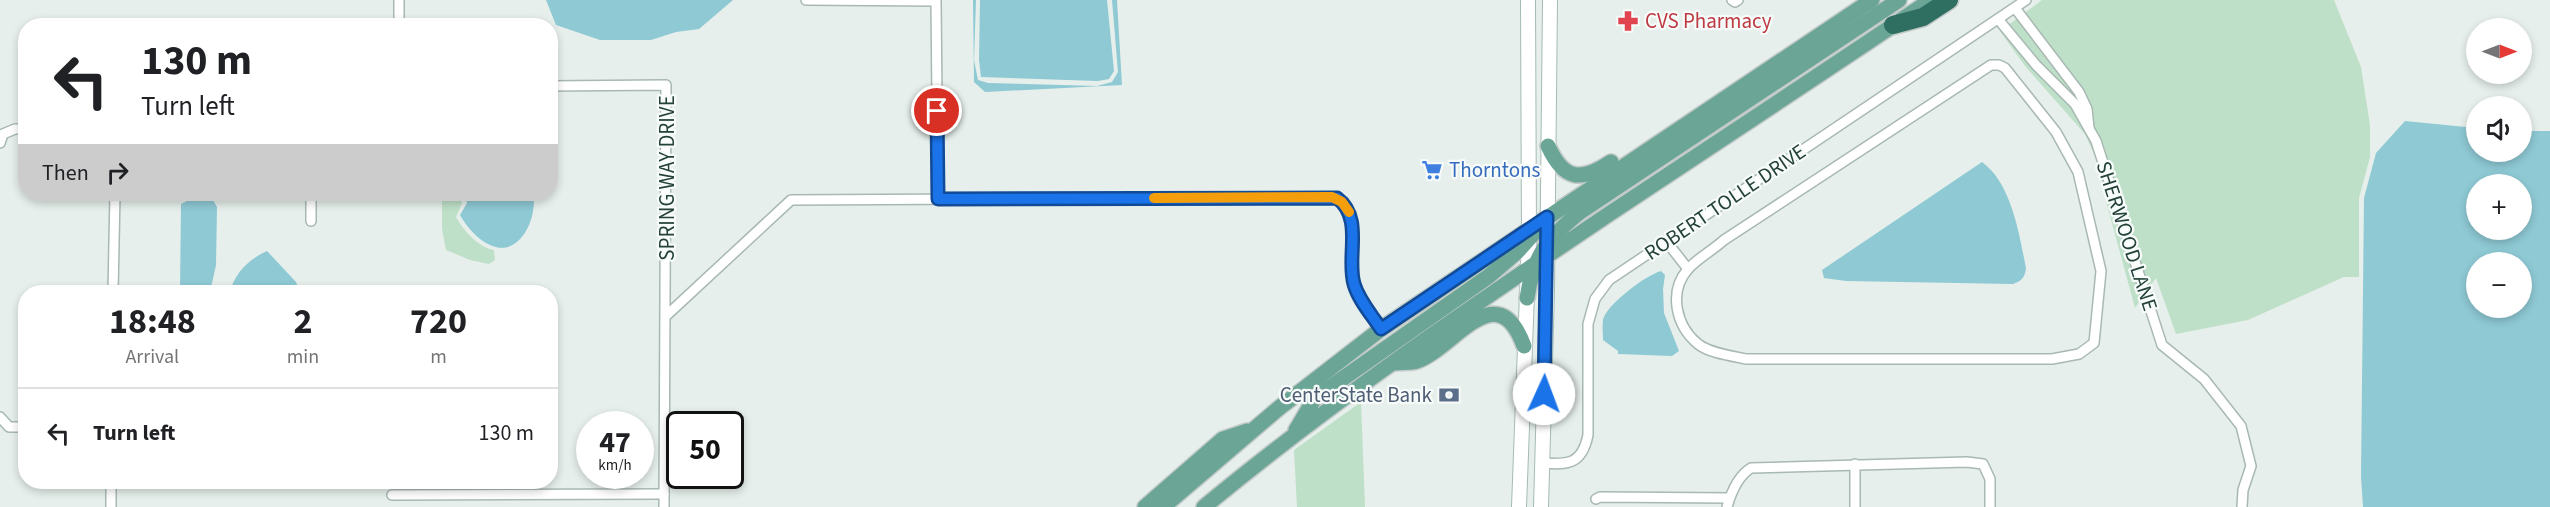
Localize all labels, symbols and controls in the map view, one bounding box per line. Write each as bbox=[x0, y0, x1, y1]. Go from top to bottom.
place label: CVS Pharmacy bbox=[1645, 6, 1772, 36]
pharmacy icon: CVS Pharmacy bbox=[1616, 9, 1640, 33]
north arrow bbox=[2466, 18, 2532, 84]
map controls bbox=[2466, 18, 2532, 318]
text: 130 m bbox=[141, 31, 252, 91]
icon: left bbox=[42, 42, 120, 120]
pin bbox=[911, 85, 962, 136]
text: Turn left bbox=[141, 87, 235, 126]
icon: arrive bbox=[920, 94, 953, 127]
street label: SPRING WAY DRIVE bbox=[652, 95, 682, 261]
button: sound bbox=[2466, 96, 2532, 162]
street label: ROBERT TOLLE DRIVE bbox=[1638, 137, 1812, 267]
place label: Thorntons bbox=[1449, 155, 1541, 185]
icon: right bbox=[101, 156, 134, 189]
text: Then bbox=[42, 157, 89, 189]
street label: SHERWOOD LANE bbox=[2089, 157, 2165, 315]
supermarket icon: Thorntons bbox=[1420, 158, 1444, 182]
button: + bbox=[2466, 174, 2532, 240]
button: − bbox=[2466, 252, 2532, 318]
text: 18:48 bbox=[109, 296, 196, 347]
text: 2 bbox=[293, 296, 312, 347]
text: 720 bbox=[410, 296, 467, 347]
text: Arrival bbox=[125, 343, 179, 371]
text: min bbox=[287, 343, 319, 371]
text: m bbox=[430, 343, 447, 371]
position arrow bbox=[1512, 362, 1576, 426]
place label: CenterState Bank bbox=[1280, 380, 1433, 410]
bank icon: CenterState Bank bbox=[1437, 383, 1461, 407]
speed limit sign: 50 bbox=[666, 411, 744, 489]
icon: left bbox=[42, 417, 75, 450]
text: Turn left bbox=[93, 417, 175, 449]
text: 130 m bbox=[479, 417, 534, 449]
text: 47 bbox=[599, 421, 631, 464]
text: km/h bbox=[598, 455, 632, 476]

